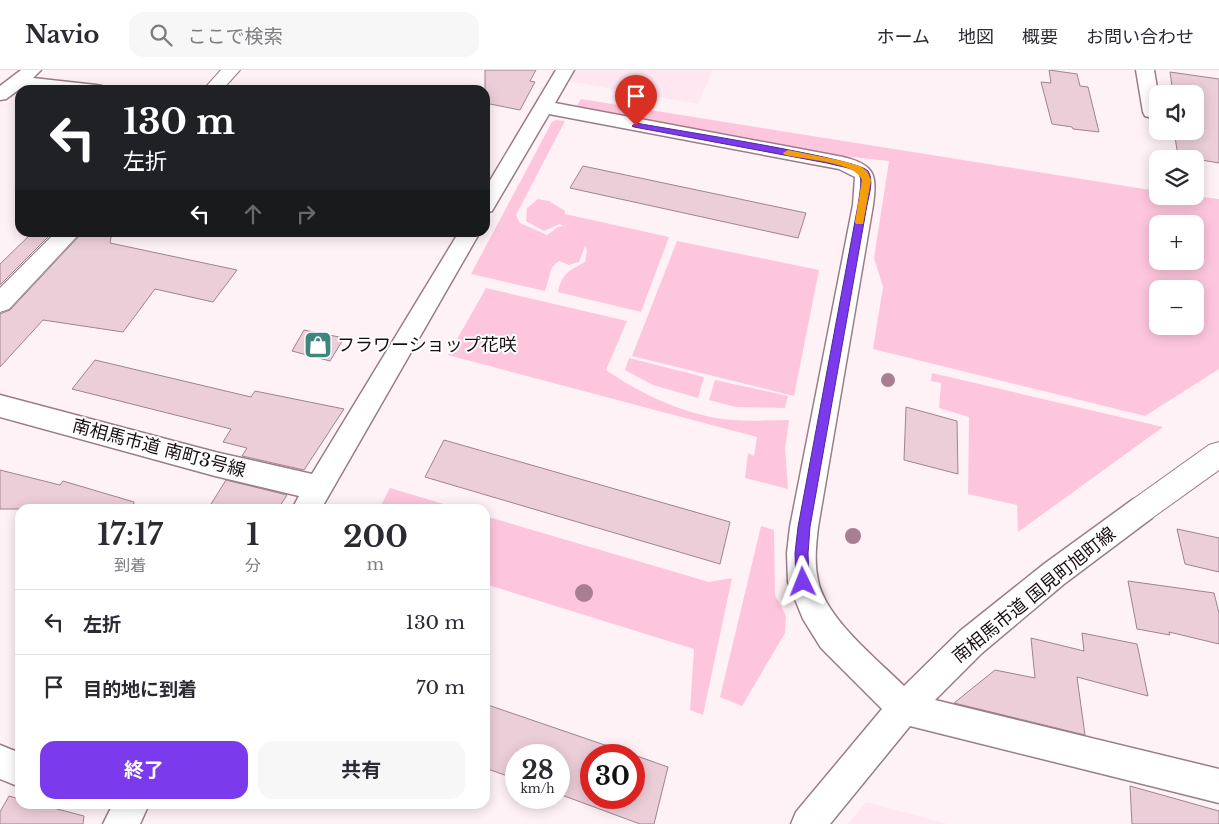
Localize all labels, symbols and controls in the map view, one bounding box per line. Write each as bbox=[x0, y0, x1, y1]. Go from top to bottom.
search box bbox=[129, 12, 479, 57]
text: Navio bbox=[25, 20, 99, 49]
icon: search bbox=[147, 21, 175, 49]
text: ここで検索 bbox=[187, 25, 282, 48]
text: ホーム bbox=[877, 26, 930, 48]
text: 地図 bbox=[958, 26, 994, 48]
text: 概要 bbox=[1022, 26, 1058, 48]
text: お問い合わせ bbox=[1086, 26, 1194, 48]
pin bbox=[615, 75, 657, 126]
icon: arrive bbox=[622, 82, 650, 110]
map controls bbox=[1149, 85, 1204, 335]
button: sound bbox=[1149, 85, 1204, 140]
text: 130 m bbox=[123, 100, 235, 143]
icon: left bbox=[40, 105, 105, 170]
text: 左折 bbox=[123, 148, 167, 175]
button: layers bbox=[1149, 150, 1204, 205]
icon: left bbox=[186, 200, 214, 228]
icon: ahead bbox=[239, 200, 267, 228]
icon: right bbox=[292, 200, 320, 228]
button: + bbox=[1149, 215, 1204, 270]
button: − bbox=[1149, 280, 1204, 335]
shop icon: フラワーショップ花咲 bbox=[303, 330, 333, 360]
place label: フラワーショップ花咲 bbox=[337, 334, 517, 356]
street label: 南相馬市道 南町3号線 bbox=[70, 414, 248, 482]
text: 17:17 bbox=[97, 516, 163, 553]
text: 1 bbox=[246, 516, 259, 553]
text: 200 bbox=[343, 518, 408, 555]
street label: 南相馬市道 国見町旭町線 bbox=[948, 523, 1120, 667]
text: m bbox=[367, 554, 384, 574]
text: 到着 bbox=[114, 555, 146, 575]
text: 分 bbox=[245, 555, 261, 575]
position arrow bbox=[776, 555, 828, 607]
icon: left bbox=[40, 608, 68, 636]
text: 130 m bbox=[405, 611, 465, 634]
text: 左折 bbox=[83, 613, 121, 636]
icon: arrive bbox=[40, 673, 68, 701]
text: 70 m bbox=[416, 676, 465, 699]
text: 目的地に到着 bbox=[83, 678, 197, 701]
button: 終了 bbox=[40, 741, 248, 799]
button: 共有 bbox=[258, 741, 465, 799]
speed limit sign: 30 bbox=[580, 744, 645, 809]
text: 28 bbox=[521, 755, 554, 786]
text: km/h bbox=[520, 781, 555, 796]

